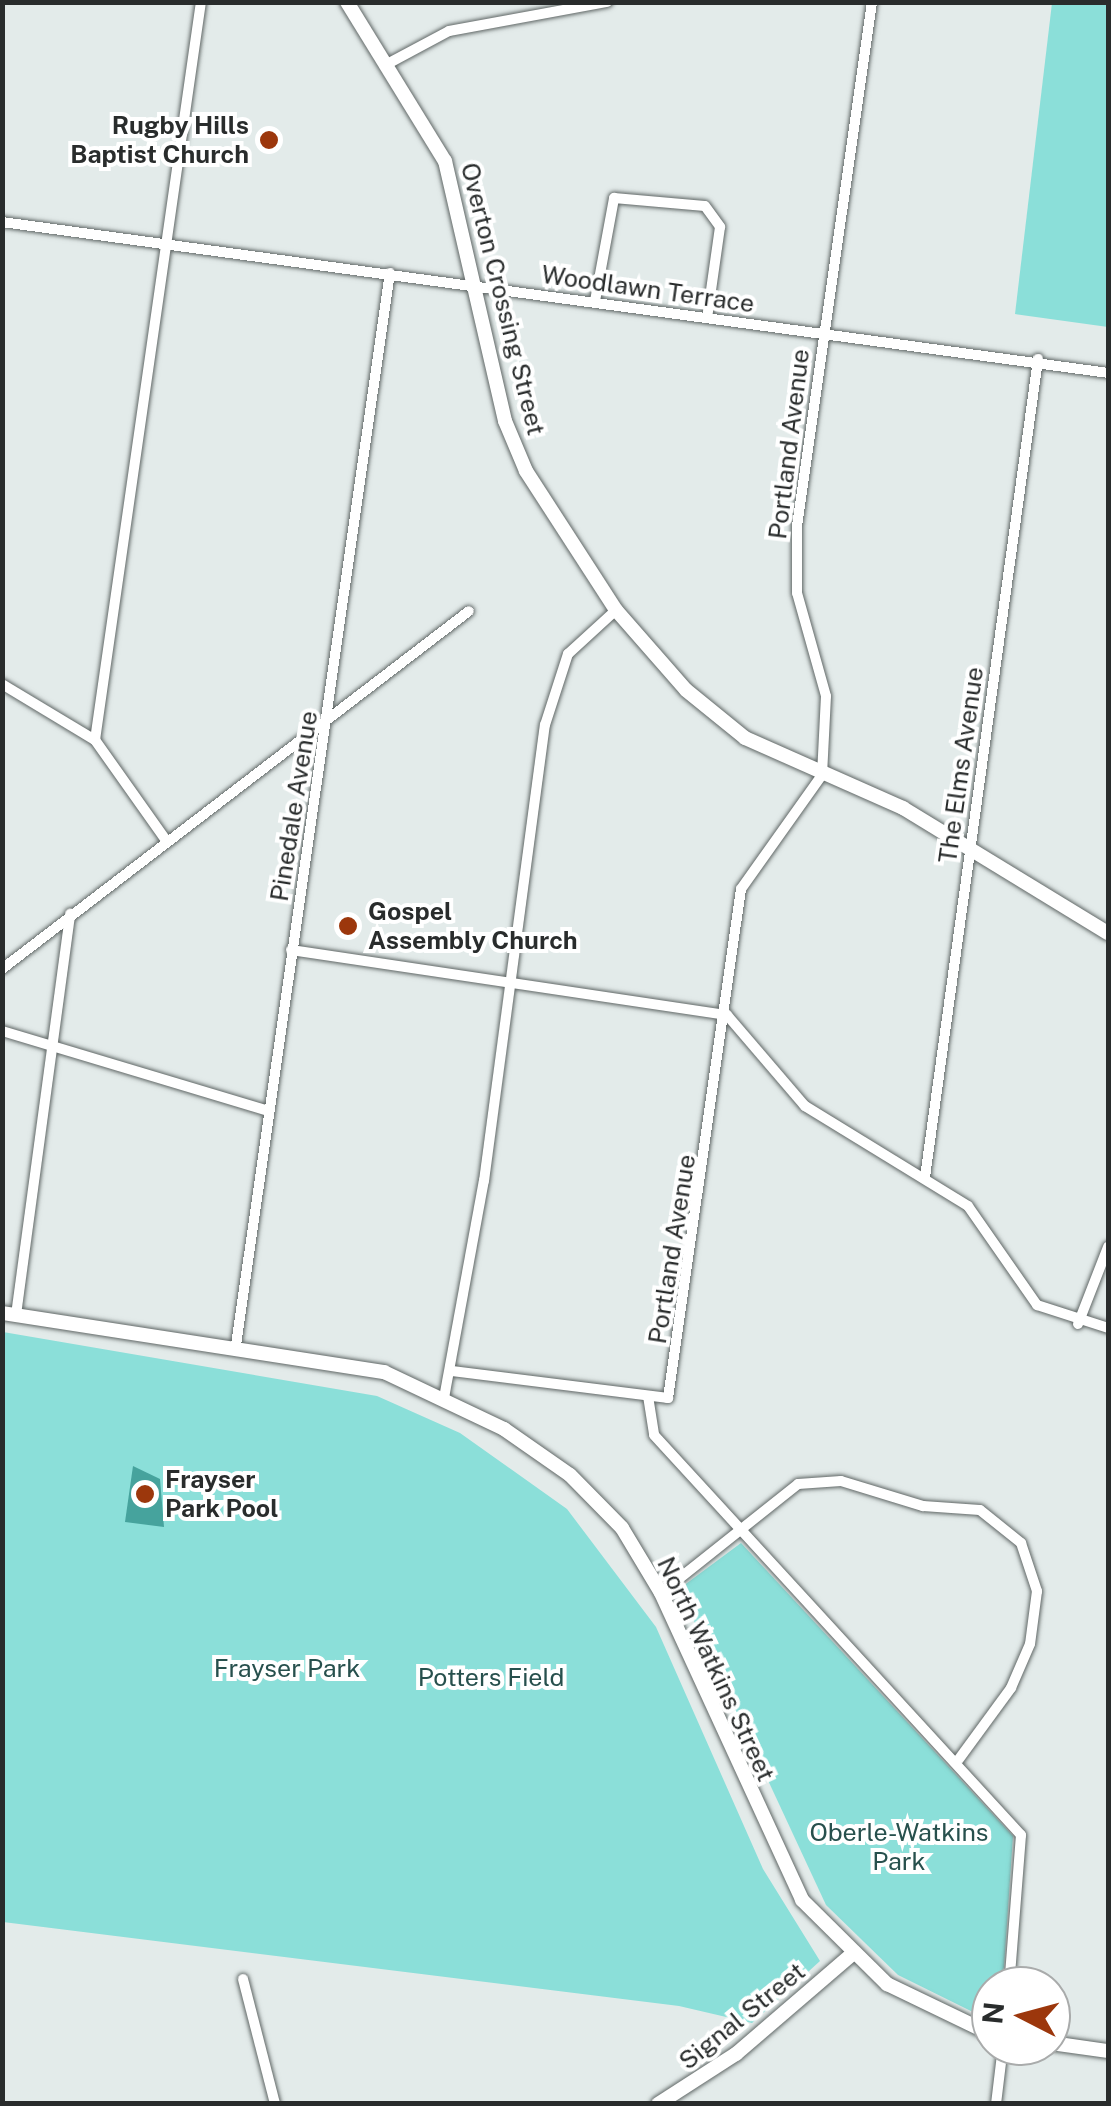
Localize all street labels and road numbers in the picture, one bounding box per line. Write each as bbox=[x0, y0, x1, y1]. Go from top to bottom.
street label: Overton Crossing Street bbox=[455, 160, 551, 438]
street label: Woodlawn Terrace bbox=[540, 259, 756, 319]
street label: Portland Avenue bbox=[762, 347, 816, 541]
street label: The Elms Avenue bbox=[932, 665, 990, 865]
street label: Pinedale Avenue bbox=[264, 709, 324, 903]
street label: Portland Avenue bbox=[642, 1152, 702, 1346]
street label: North Watkins Street bbox=[651, 1552, 781, 1786]
street label: Signal Street bbox=[673, 1956, 811, 2076]

